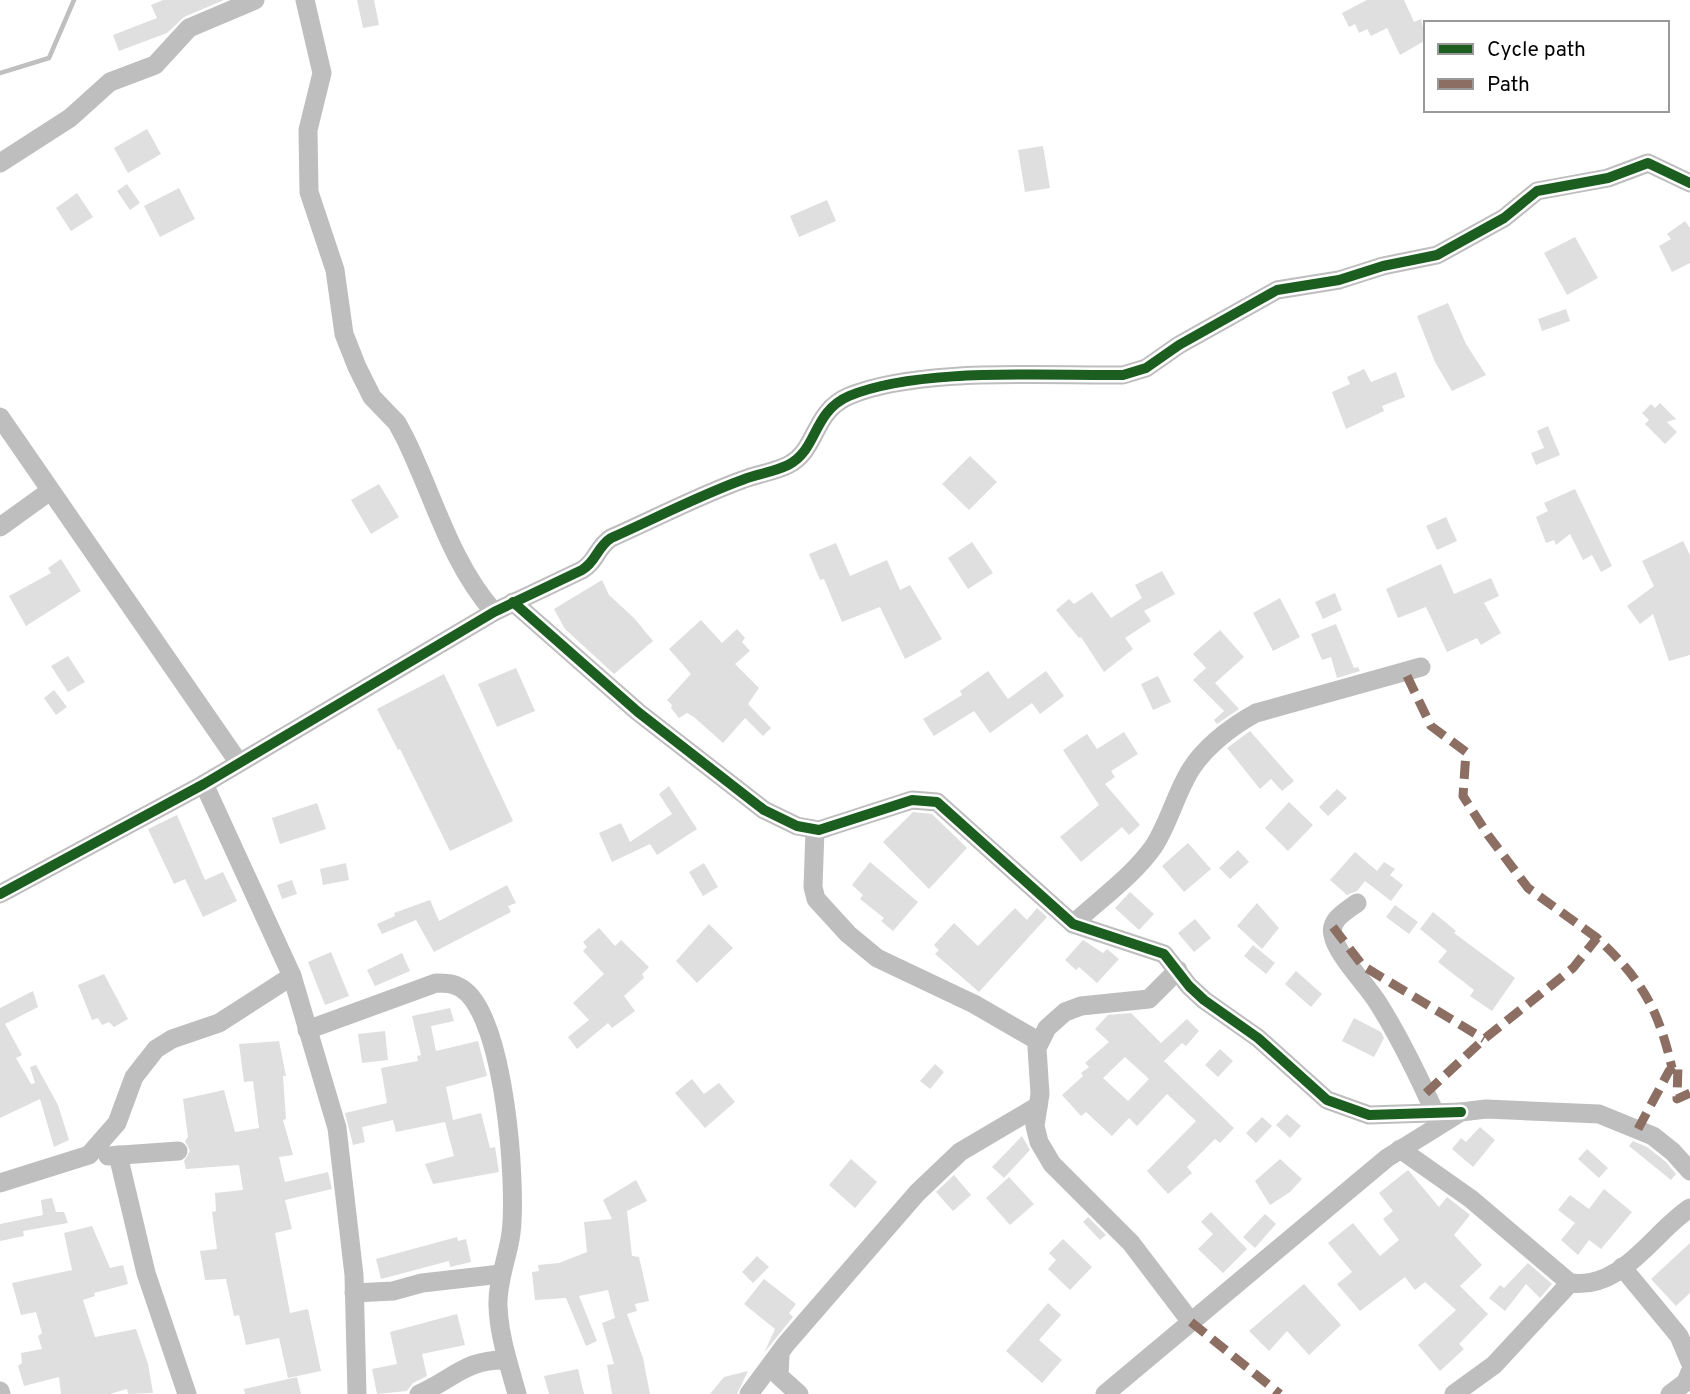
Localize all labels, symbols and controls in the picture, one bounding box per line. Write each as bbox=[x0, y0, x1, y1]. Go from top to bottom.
legend bbox=[1424, 21, 1669, 112]
text: Cycle path bbox=[1487, 37, 1586, 64]
text: Path bbox=[1487, 72, 1530, 99]

